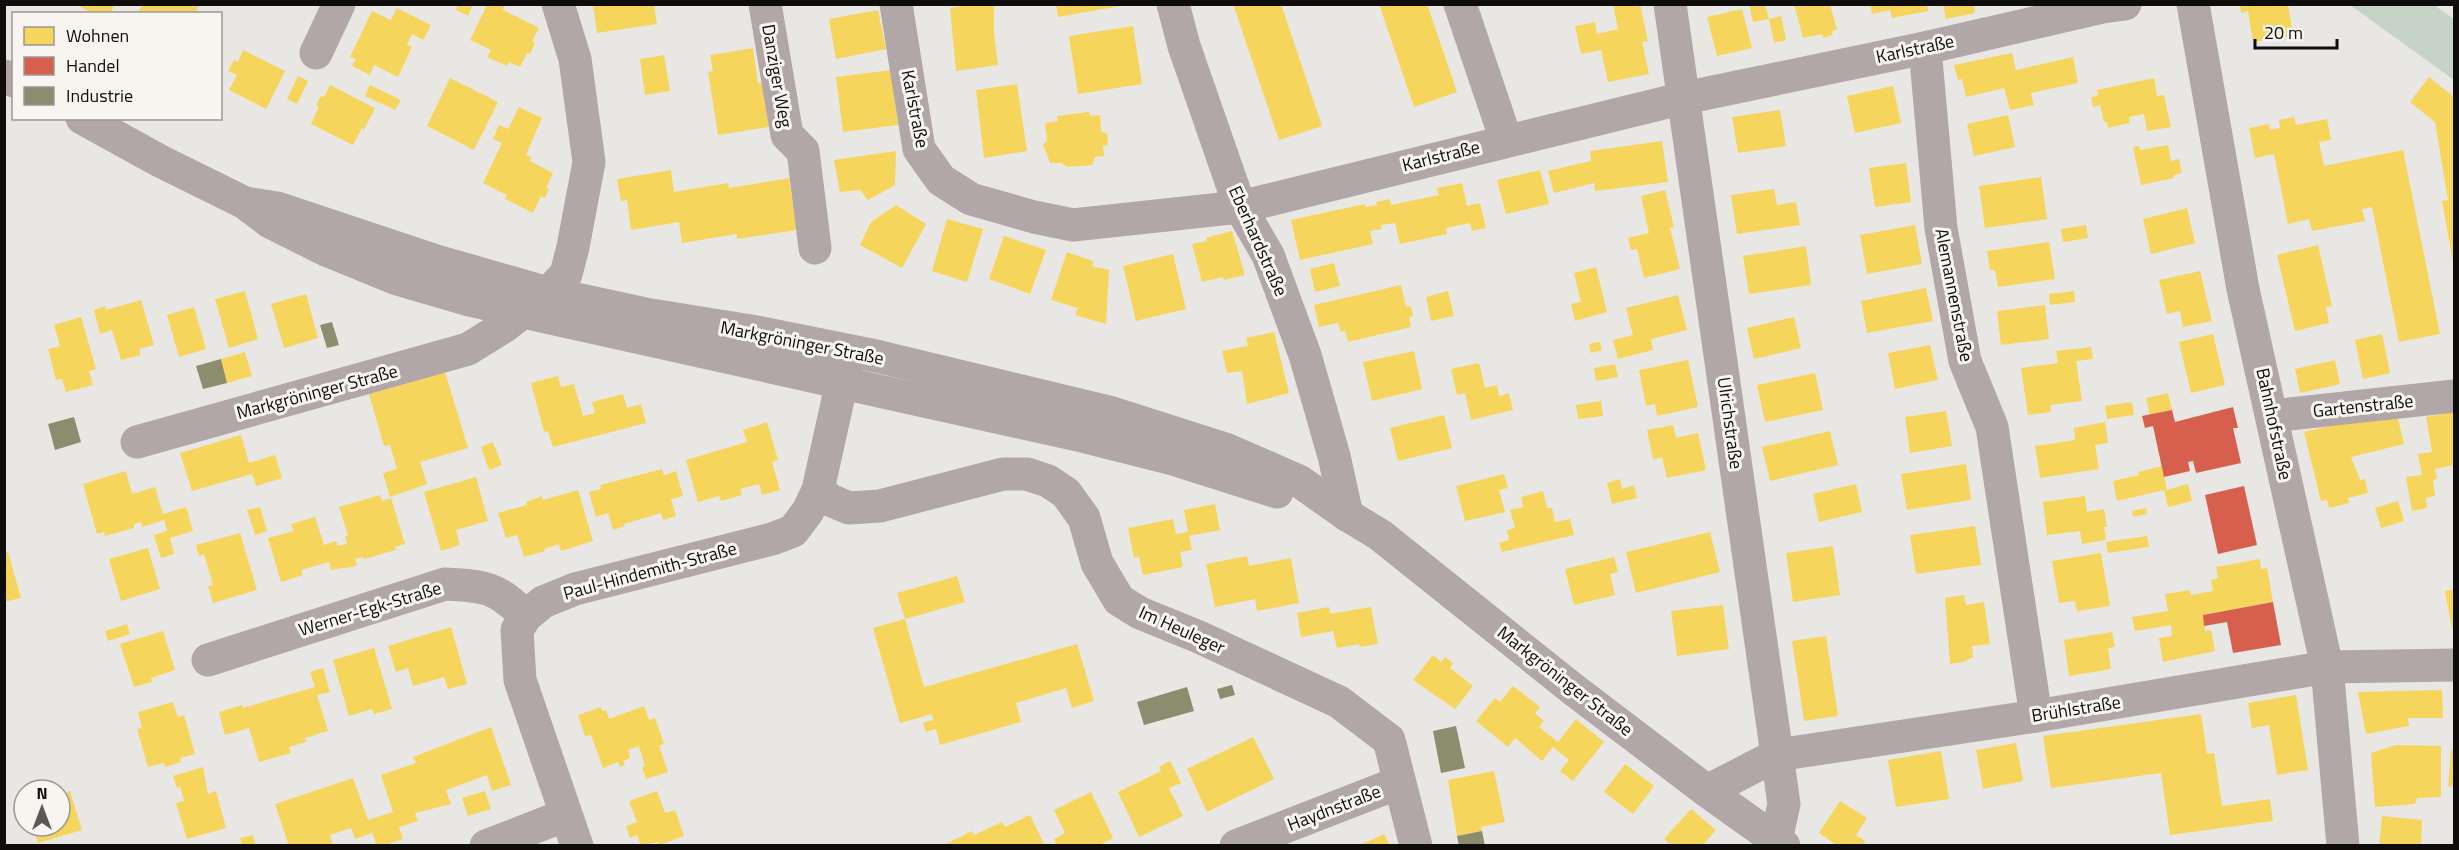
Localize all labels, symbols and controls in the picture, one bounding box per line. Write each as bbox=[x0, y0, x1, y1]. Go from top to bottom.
legend bbox=[12, 12, 222, 120]
scale bar bbox=[2255, 12, 2338, 50]
text: 20 m bbox=[2264, 19, 2303, 46]
text: Wohnen bbox=[66, 22, 129, 49]
street label: Danziger Weg bbox=[755, 22, 800, 130]
street label: Karlstraße bbox=[1873, 27, 1956, 70]
text: Handel bbox=[66, 52, 120, 79]
street label: Karlstraße bbox=[895, 68, 936, 150]
text: Industrie bbox=[66, 82, 133, 109]
street label: Karlstraße bbox=[1399, 133, 1482, 178]
street label: Eberhardstraße bbox=[1222, 181, 1295, 300]
street label: Alemannenstraße bbox=[1928, 226, 1981, 364]
street label: Markgröninger Straße bbox=[718, 313, 886, 372]
street label: Markgröninger Straße bbox=[233, 357, 401, 426]
street label: Bahnhofstraße bbox=[2249, 365, 2300, 482]
street label: Ulrichstraße bbox=[1711, 375, 1750, 471]
street label: Gartenstraße bbox=[2311, 387, 2414, 424]
street label: Paul-Hindemith-Straße bbox=[560, 534, 740, 607]
street label: Werner-Egk-Straße bbox=[295, 574, 445, 643]
street label: Im Heuleger bbox=[1135, 599, 1230, 661]
street label: Markgröninger Straße bbox=[1492, 619, 1639, 742]
street label: Brühlstraße bbox=[2029, 688, 2123, 729]
street label: Haydnstraße bbox=[1283, 777, 1384, 838]
north arrow bbox=[12, 778, 72, 838]
text: N bbox=[36, 781, 48, 805]

